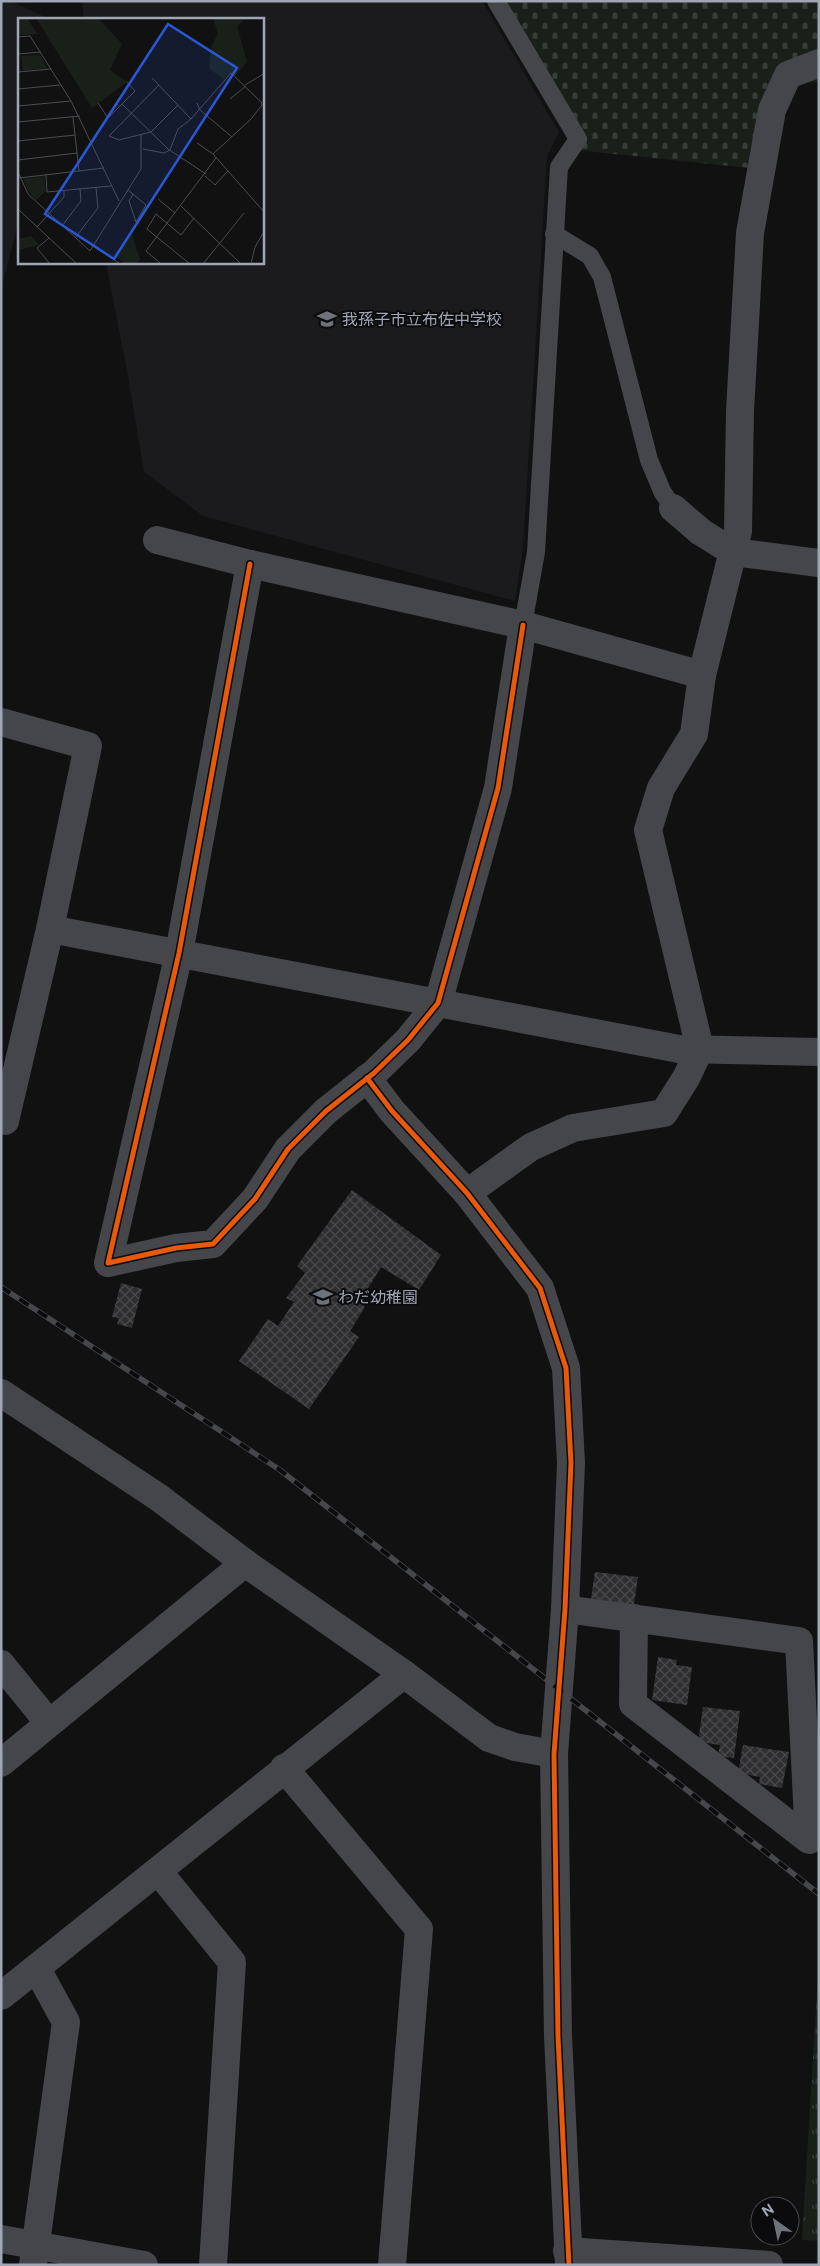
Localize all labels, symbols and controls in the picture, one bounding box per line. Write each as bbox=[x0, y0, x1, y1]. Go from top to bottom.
inset map bbox=[18, 18, 264, 264]
school or university icon: 我孫子市立布佐中学校 bbox=[316, 308, 338, 330]
place label: 我孫子市立布佐中学校 bbox=[342, 310, 502, 329]
school or university icon: わだ幼稚園 bbox=[312, 1286, 334, 1308]
place label: わだ幼稚園 bbox=[338, 1288, 418, 1307]
north arrow bbox=[750, 2196, 800, 2246]
text: N bbox=[759, 2200, 777, 2220]

